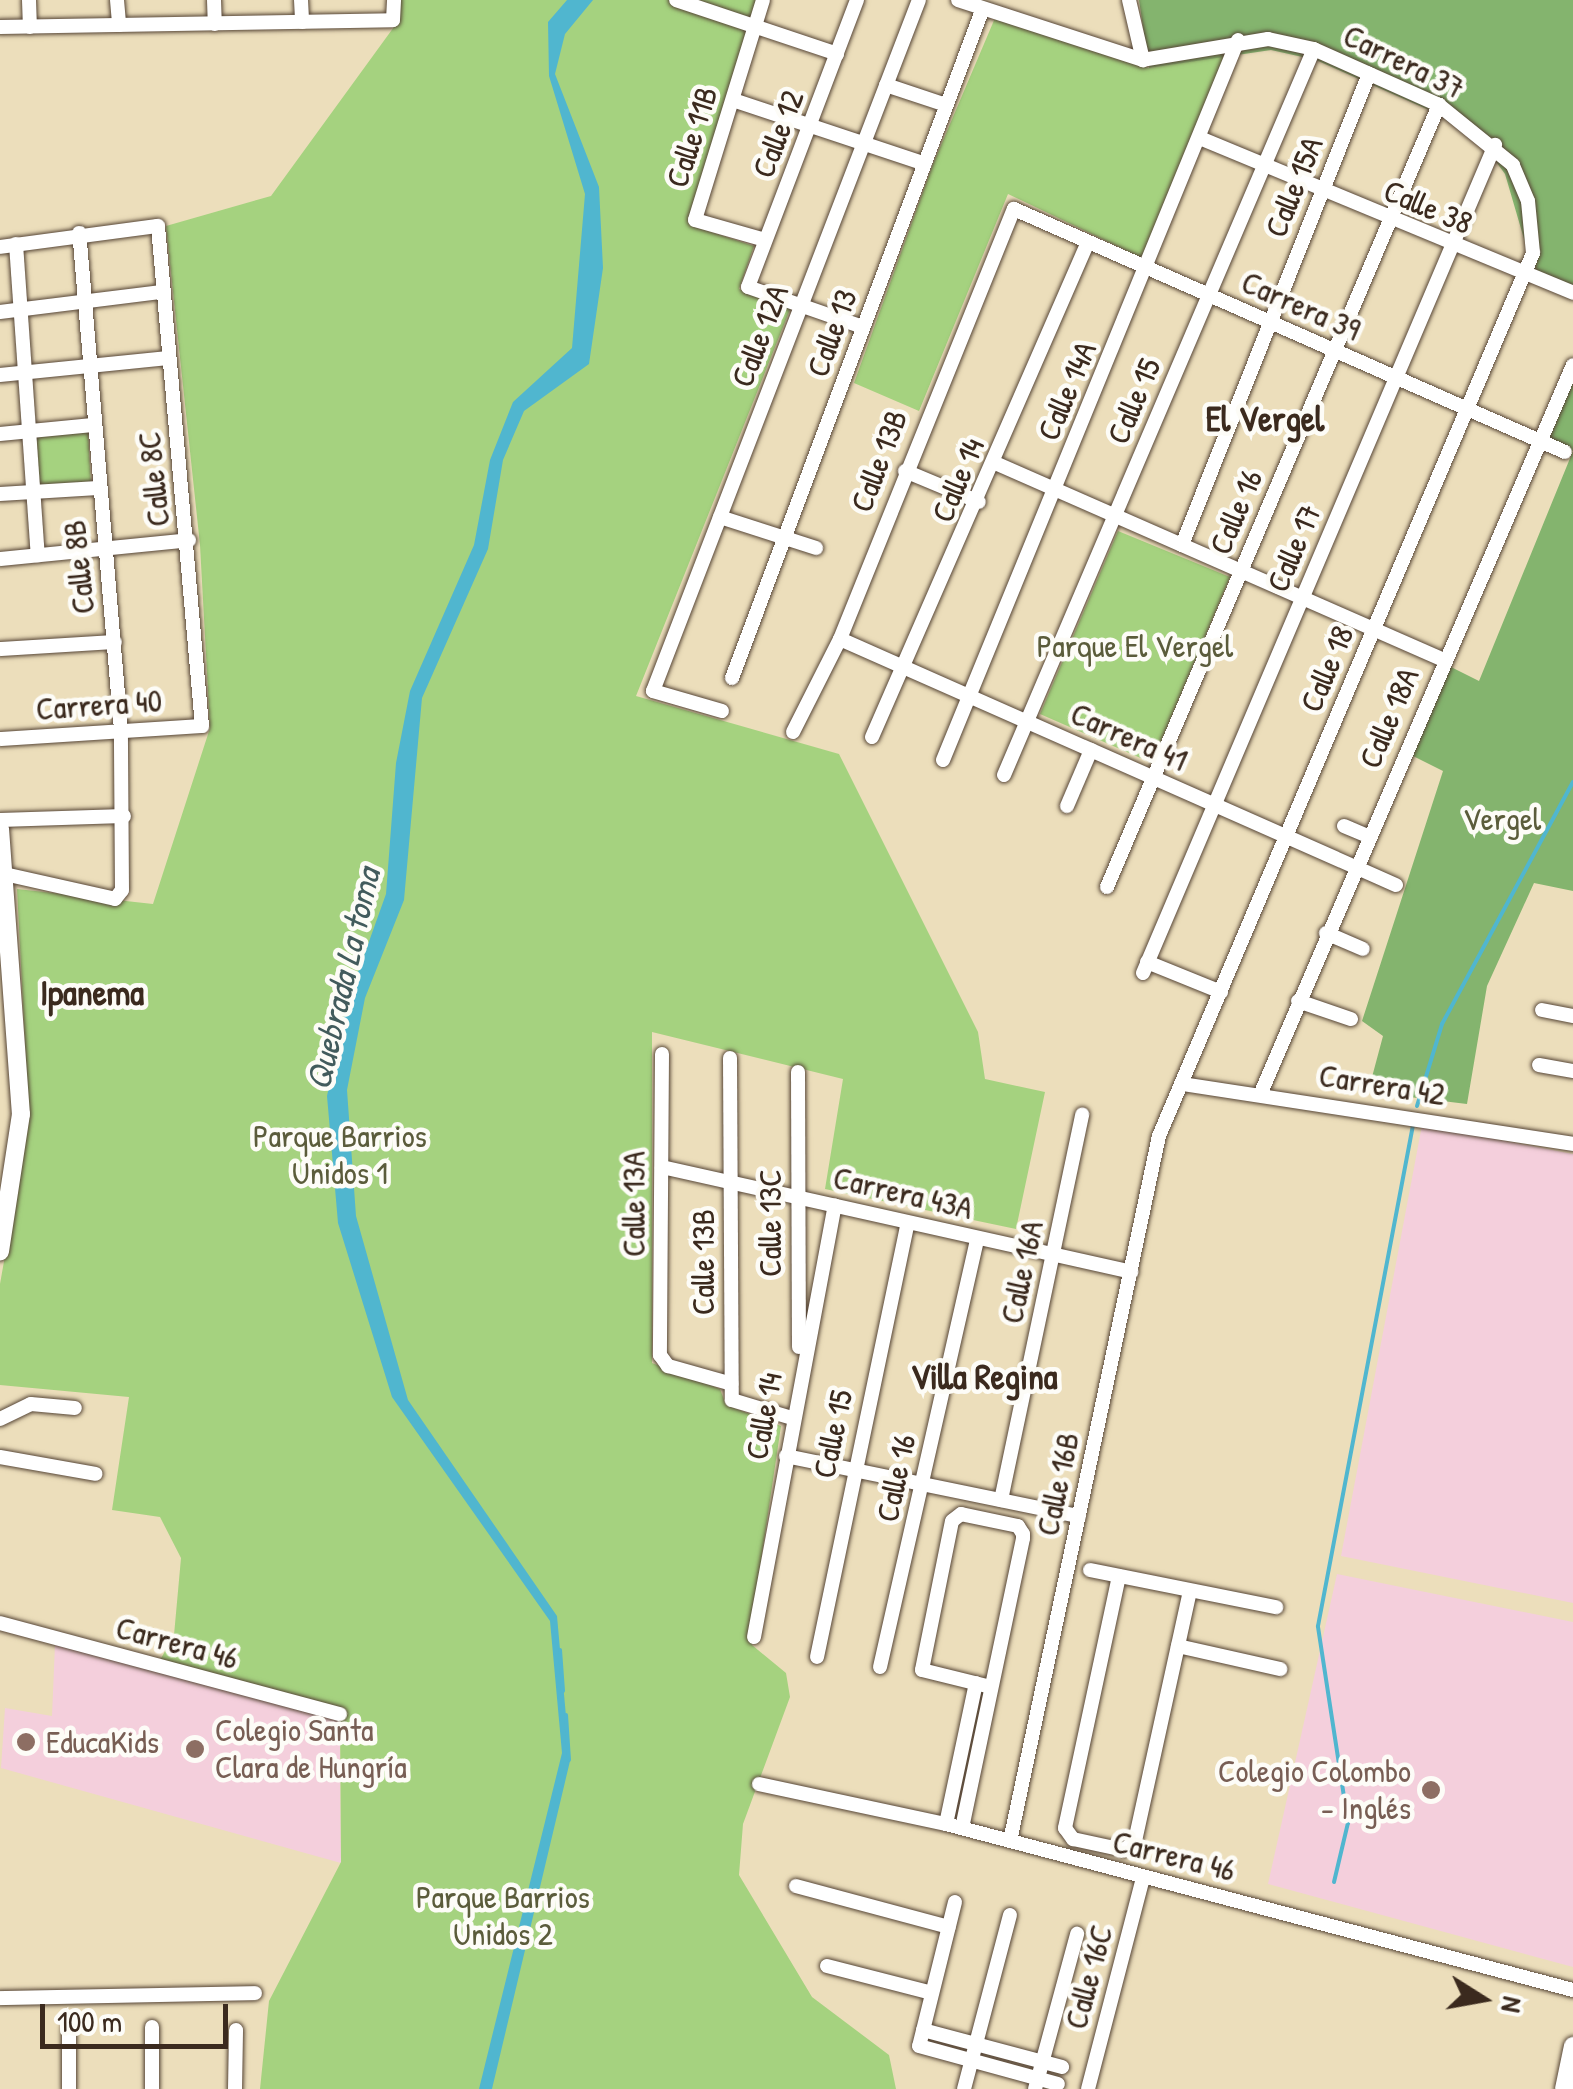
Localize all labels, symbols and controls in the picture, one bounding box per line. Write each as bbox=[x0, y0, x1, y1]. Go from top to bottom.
street label: Carrera 37 bbox=[1337, 16, 1471, 108]
street label: Calle 11B bbox=[658, 82, 726, 192]
street label: Calle 12 bbox=[744, 85, 812, 183]
street label: Calle 15A bbox=[1257, 131, 1331, 243]
street label: Calle 38 bbox=[1378, 171, 1478, 243]
street label: Carrera 39 bbox=[1236, 263, 1366, 349]
street label: Calle 12A bbox=[723, 280, 797, 392]
street label: Calle 13 bbox=[799, 284, 865, 382]
street label: Calle 14A bbox=[1029, 336, 1105, 446]
street label: Calle 15 bbox=[1099, 352, 1169, 450]
district label: El Vergel bbox=[1206, 398, 1324, 440]
street label: Calle 13B bbox=[842, 405, 916, 517]
street label: Calle 8C bbox=[130, 430, 178, 528]
street label: Calle 14 bbox=[923, 432, 993, 528]
street label: Calle 16 bbox=[1201, 464, 1271, 560]
street label: Calle 17 bbox=[1258, 498, 1330, 598]
street label: Calle 8B bbox=[55, 518, 103, 616]
street label: Calle 18 bbox=[1292, 620, 1362, 718]
park label: Parque El Vergel bbox=[1037, 627, 1233, 665]
street label: Calle 18A bbox=[1351, 662, 1427, 774]
street label: Carrera 40 bbox=[35, 681, 163, 729]
street label: Carrera 41 bbox=[1065, 694, 1193, 780]
park label: Vergel bbox=[1463, 800, 1541, 838]
water label: Quebrada La toma bbox=[297, 864, 389, 1094]
district label: Ipanema bbox=[40, 972, 144, 1014]
street label: Carrera 42 bbox=[1316, 1056, 1448, 1114]
park label: Parque Barrios Unidos 1 bbox=[253, 1118, 427, 1193]
street label: Calle 13A bbox=[615, 1151, 653, 1257]
street label: Carrera 43A bbox=[830, 1158, 976, 1228]
street label: Calle 13C bbox=[751, 1169, 789, 1277]
street label: Calle 13B bbox=[684, 1209, 722, 1315]
street label: Calle 16A bbox=[992, 1217, 1052, 1327]
district label: Villa Regina bbox=[910, 1356, 1058, 1398]
street label: Calle 14 bbox=[737, 1370, 791, 1462]
street label: Calle 15 bbox=[805, 1386, 861, 1482]
street label: Calle 16B bbox=[1028, 1429, 1088, 1539]
street label: Calle 16 bbox=[868, 1431, 924, 1525]
street label: Carrera 46 bbox=[112, 1608, 242, 1678]
place label: Colegio Santa Clara de Hungría bbox=[215, 1712, 407, 1787]
place label: EducaKids bbox=[46, 1723, 159, 1761]
marker: EducaKids bbox=[15, 1731, 37, 1753]
marker: Colegio Santa Clara de Hungría bbox=[184, 1738, 206, 1760]
place label: Colegio Colombo - Inglés bbox=[1218, 1753, 1411, 1828]
marker: Colegio Colombo - Inglés bbox=[1420, 1779, 1442, 1801]
street label: Carrera 46 bbox=[1109, 1822, 1239, 1890]
park label: Parque Barrios Unidos 2 bbox=[416, 1879, 590, 1954]
street label: Calle 16C bbox=[1057, 1921, 1121, 2033]
north arrow bbox=[1433, 1949, 1533, 2049]
scale bar bbox=[45, 1984, 232, 2046]
text: N bbox=[1492, 1994, 1533, 2016]
text: 100 m bbox=[57, 2001, 122, 2041]

